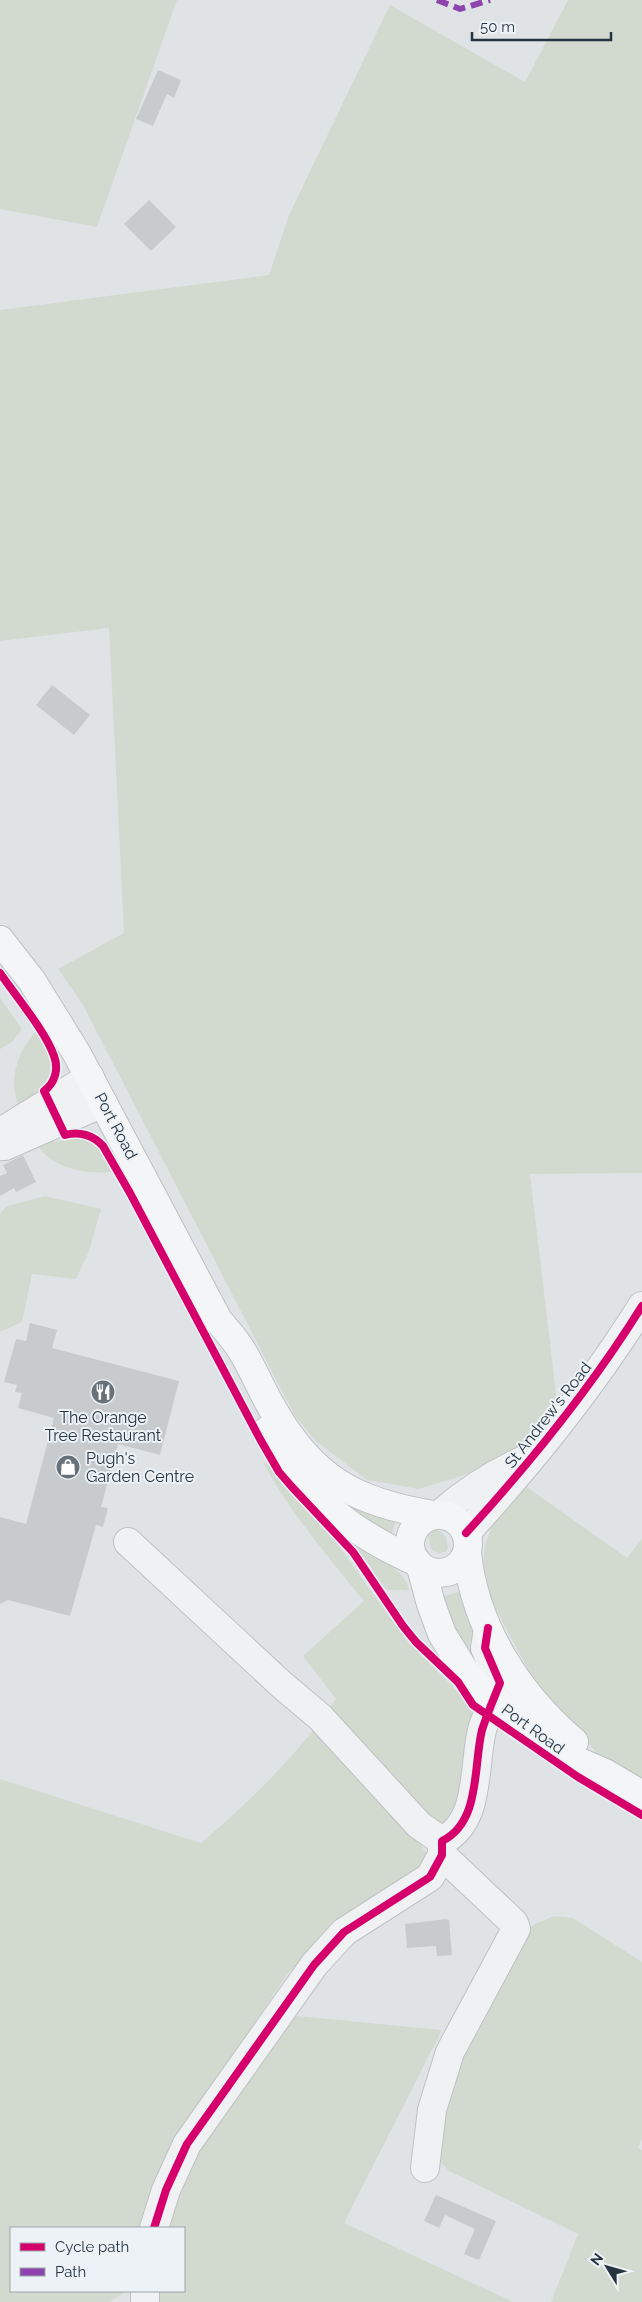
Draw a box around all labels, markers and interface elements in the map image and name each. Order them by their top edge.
scale bar [472,10,611,42]
text: 50 m [480,18,515,36]
street label: Port Road [91,1089,141,1163]
street label: St Andrew's Road [501,1358,595,1472]
restaurant icon: The Orange Tree Restaurant [90,1379,116,1405]
place label: The Orange Tree Restaurant [45,1408,162,1445]
place label: Pugh's Garden Centre [86,1449,194,1486]
shop icon: Pugh's Garden Centre [55,1454,81,1480]
street label: Port Road [498,1700,568,1758]
legend [10,2227,185,2292]
text: Cycle path [55,2238,129,2256]
north arrow [582,2242,632,2292]
text: N [587,2250,606,2268]
text: Path [55,2263,86,2281]

